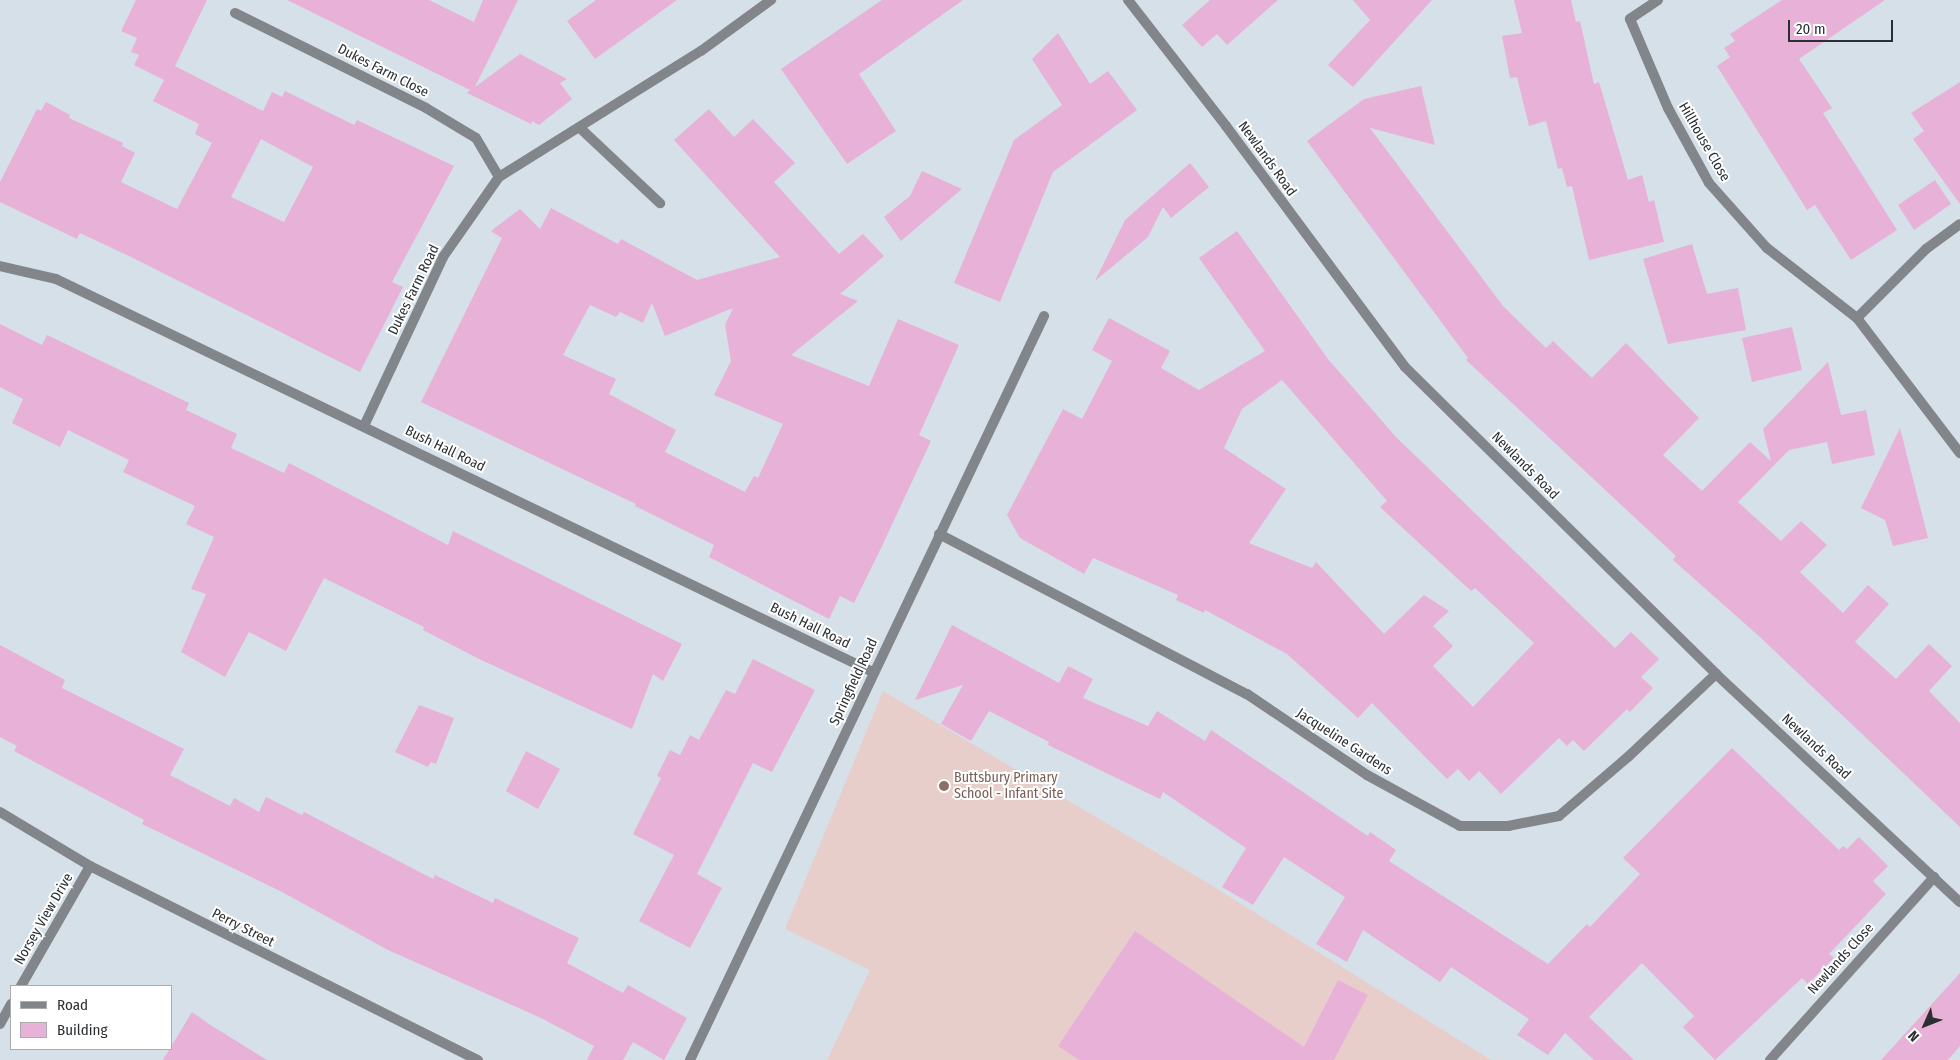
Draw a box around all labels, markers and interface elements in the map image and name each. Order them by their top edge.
scale bar [1790,10,1895,42]
text: 20 m [1796,20,1826,38]
street label: Dukes Farm Close [335,41,431,101]
street label: Hillhouse Close [1675,99,1733,185]
street label: Newlands Road [1234,118,1300,200]
street label: Dukes Farm Road [385,242,443,338]
street label: Bush Hall Road [402,422,488,476]
street label: Newlands Road [1488,429,1562,503]
street label: Bush Hall Road [767,599,853,653]
street label: Springfield Road [826,636,882,728]
street label: Jacqueline Gardens [1293,705,1395,779]
street label: Newlands Road [1778,711,1854,783]
place label: Buttsbury Primary School - Infant Site [954,770,1063,802]
marker: Buttsbury Primary School - Infant Site [938,780,950,792]
street label: Norsey View Drive [11,870,77,968]
street label: Perry Street [209,905,277,951]
street label: Newlands Close [1805,920,1877,998]
legend [10,985,172,1050]
text: Road [57,996,88,1014]
north arrow [1900,1000,1950,1050]
text: Building [57,1021,108,1039]
text: N [1905,1027,1923,1045]

